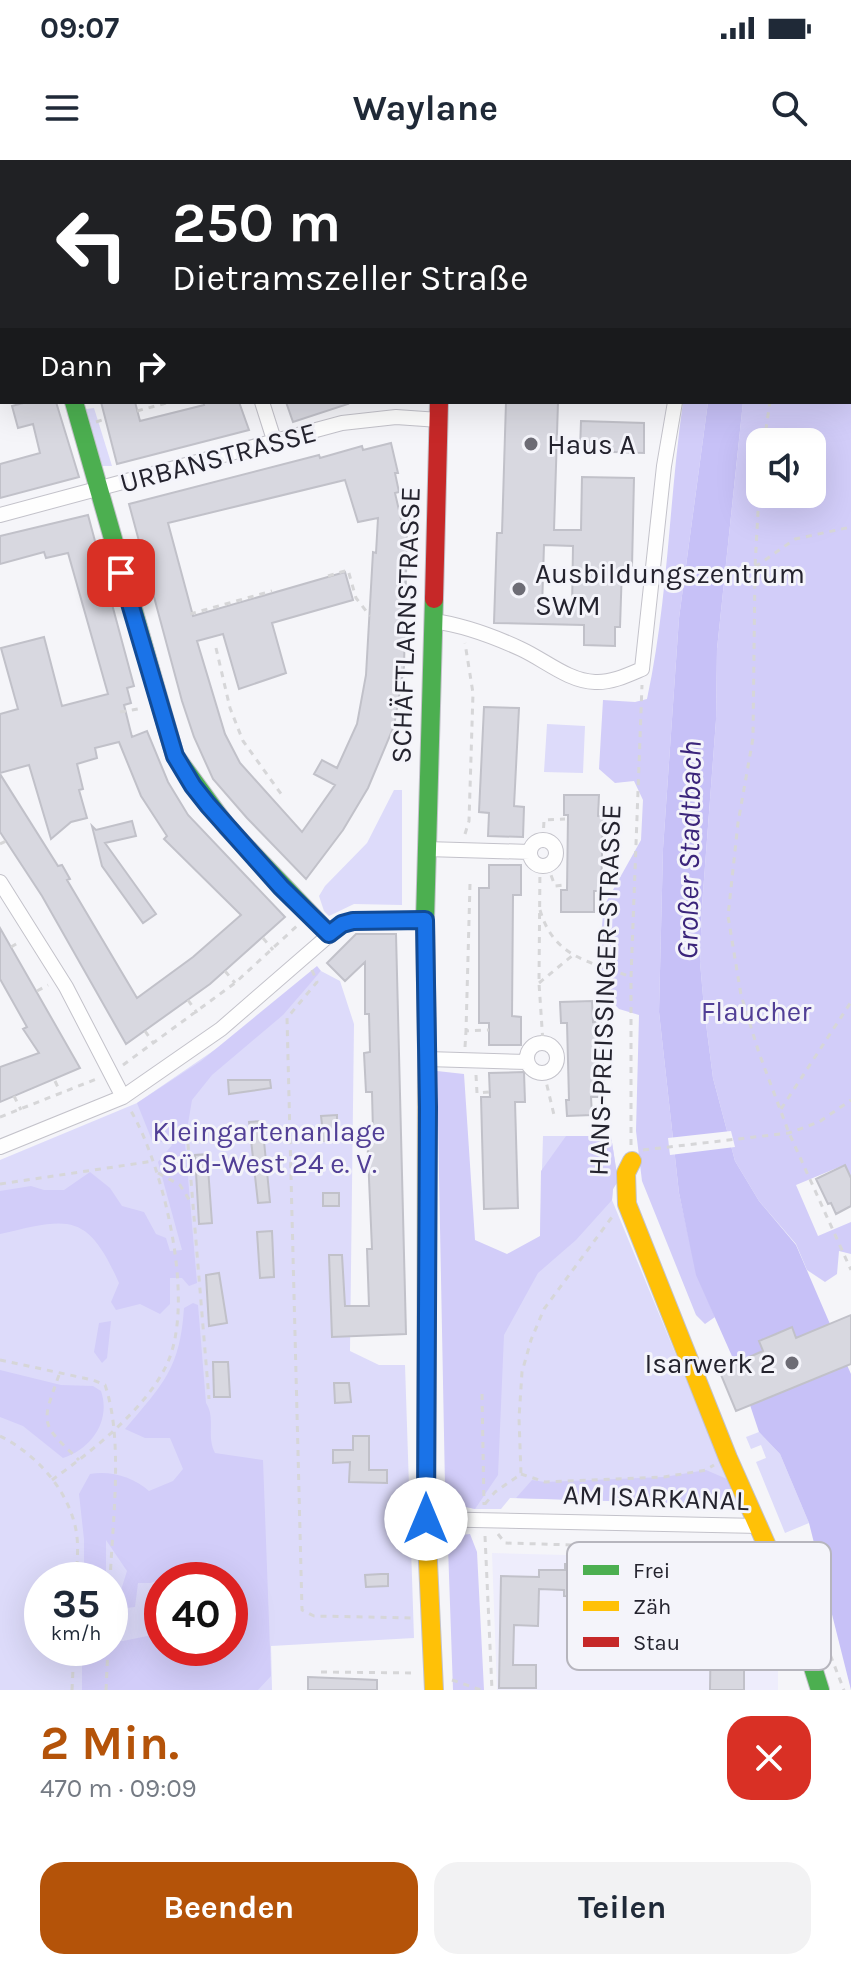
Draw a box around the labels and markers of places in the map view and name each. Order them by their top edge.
place label: Haus A [547,428,636,461]
marker: Haus A [522,435,540,453]
pin [87,539,155,607]
place label: Ausbildungszentrum SWM [535,557,805,622]
marker: Ausbildungszentrum SWM [510,580,528,598]
place label: Isarwerk 2 [644,1347,776,1380]
marker: Isarwerk 2 [783,1354,801,1372]

